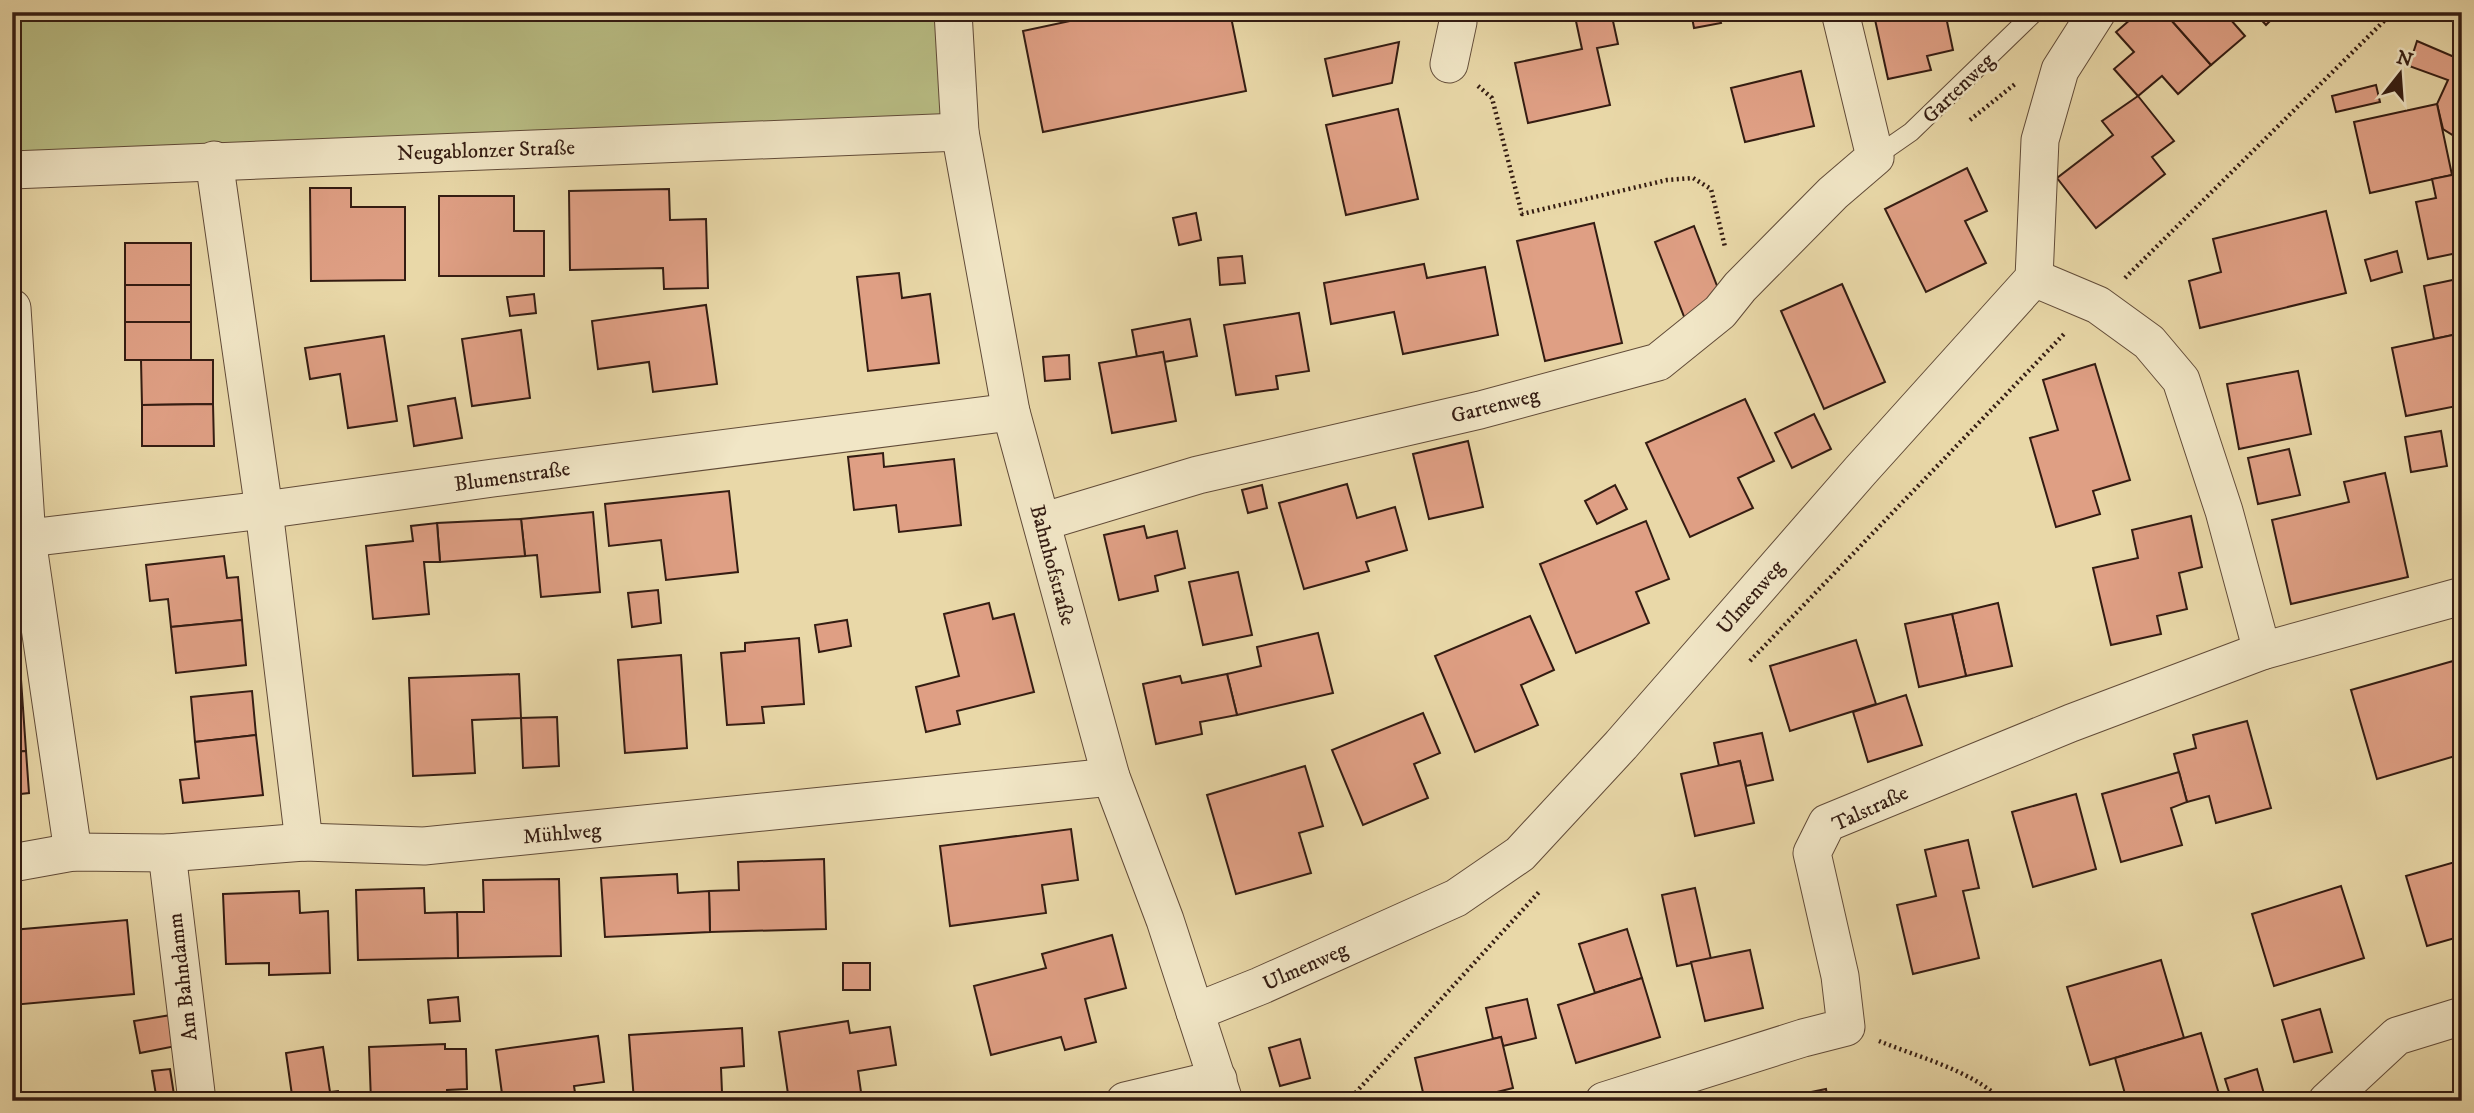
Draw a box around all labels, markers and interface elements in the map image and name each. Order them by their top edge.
north arrow [2366,38,2436,108]
text: N [2394,46,2416,73]
street label: Gartenweg [1917,48,2001,129]
street label: Neugablonzer Straße [397,135,576,167]
street label: Gartenweg [1448,382,1543,429]
street label: Blumenstraße [452,456,572,498]
street label: Bahnhofstraße [1023,502,1081,629]
street label: Ulmenweg [1711,555,1791,640]
street label: Talstraße [1828,780,1913,838]
street label: Mühlweg [522,818,603,850]
street label: Am Bahndamm [162,911,204,1042]
street label: Ulmenweg [1259,936,1353,997]

